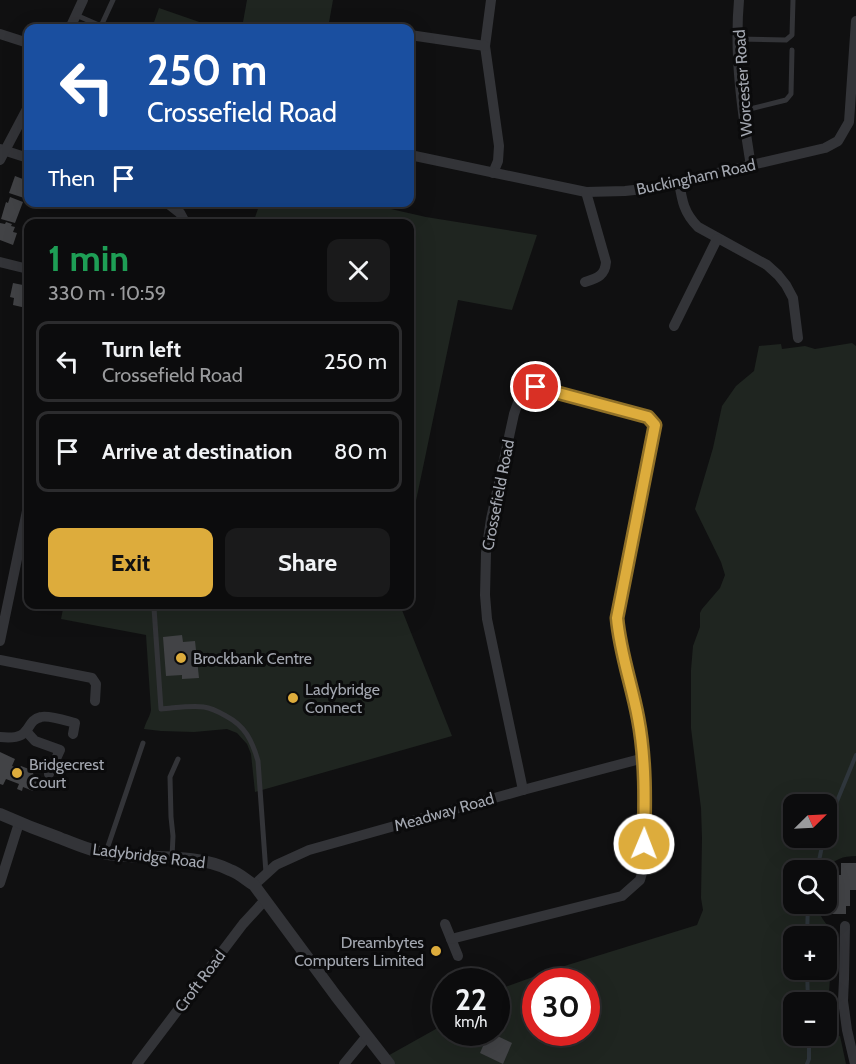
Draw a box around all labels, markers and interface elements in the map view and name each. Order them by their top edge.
street label: Worcester Road [730,29,756,137]
text: 250 m [147,44,267,96]
icon: left [48,48,126,126]
text: Crossefield Road [147,96,337,129]
street label: Buckingham Road [635,155,757,199]
icon: arrive [107,162,140,195]
text: Then [48,165,95,192]
text: 1 min [48,236,129,280]
button: close [327,239,390,302]
text: 330 m · 10:59 [48,281,166,305]
text: Turn left [102,336,181,363]
icon: left [51,345,84,378]
text: 250 m [324,348,387,375]
pin [510,361,561,412]
text: Crossefield Road [102,363,243,387]
icon: arrive [519,370,552,403]
icon: arrive [51,435,84,468]
text: Arrive at destination [102,438,292,465]
text: 80 m [334,438,387,465]
street label: Crossefield Road [478,438,518,552]
button: Exit [48,528,213,597]
button: Share [225,528,390,597]
place label: Brockbank Centre [193,649,312,668]
marker: Brockbank Centre [174,651,188,665]
place label: Ladybridge Connect [305,680,380,717]
marker: Ladybridge Connect [286,691,300,705]
place label: Bridgecrest Court [29,755,105,792]
marker: Bridgecrest Court [10,766,24,780]
street label: Meadway Road [392,789,496,835]
north arrow [783,794,837,848]
map controls [783,794,837,1046]
position arrow [612,812,676,876]
street label: Ladybridge Road [92,840,206,872]
button: search [783,860,837,914]
button: + [783,926,837,980]
place label: Dreambytes Computers Limited [294,933,424,970]
marker: Dreambytes Computers Limited [429,944,443,958]
street label: Croft Road [171,946,229,1016]
speed limit sign: 30 [522,968,600,1046]
text: 22 [455,981,487,1018]
button: − [783,992,837,1046]
text: km/h [455,1013,487,1031]

